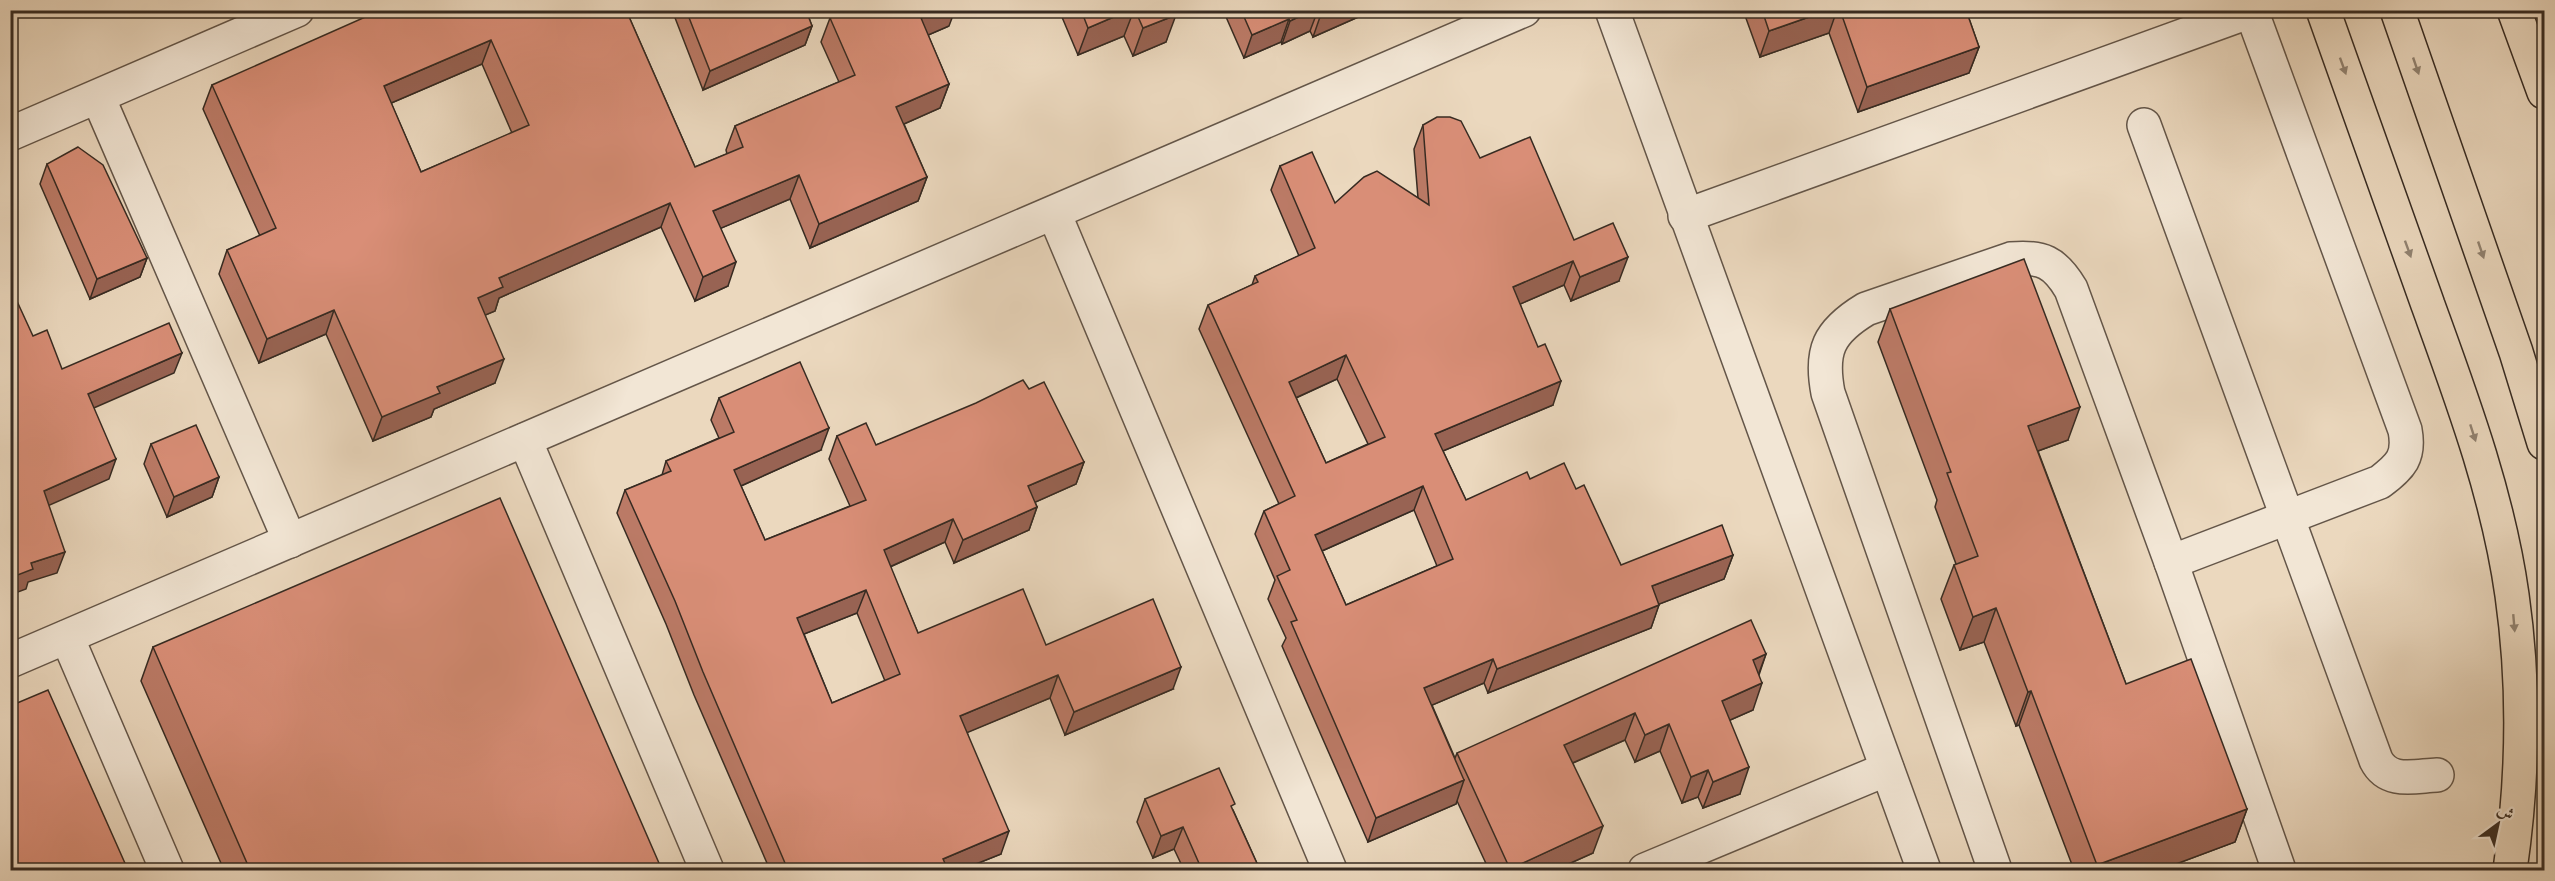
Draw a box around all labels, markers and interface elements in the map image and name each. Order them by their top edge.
one-way arrow [2338,57,2348,75]
one-way arrow [2412,57,2422,75]
one-way arrow [2404,240,2414,258]
one-way arrow [2476,241,2486,259]
one-way arrow [2468,424,2478,442]
one-way arrow [2510,614,2519,633]
north arrow [2468,794,2528,854]
text: ش [2493,799,2518,826]

